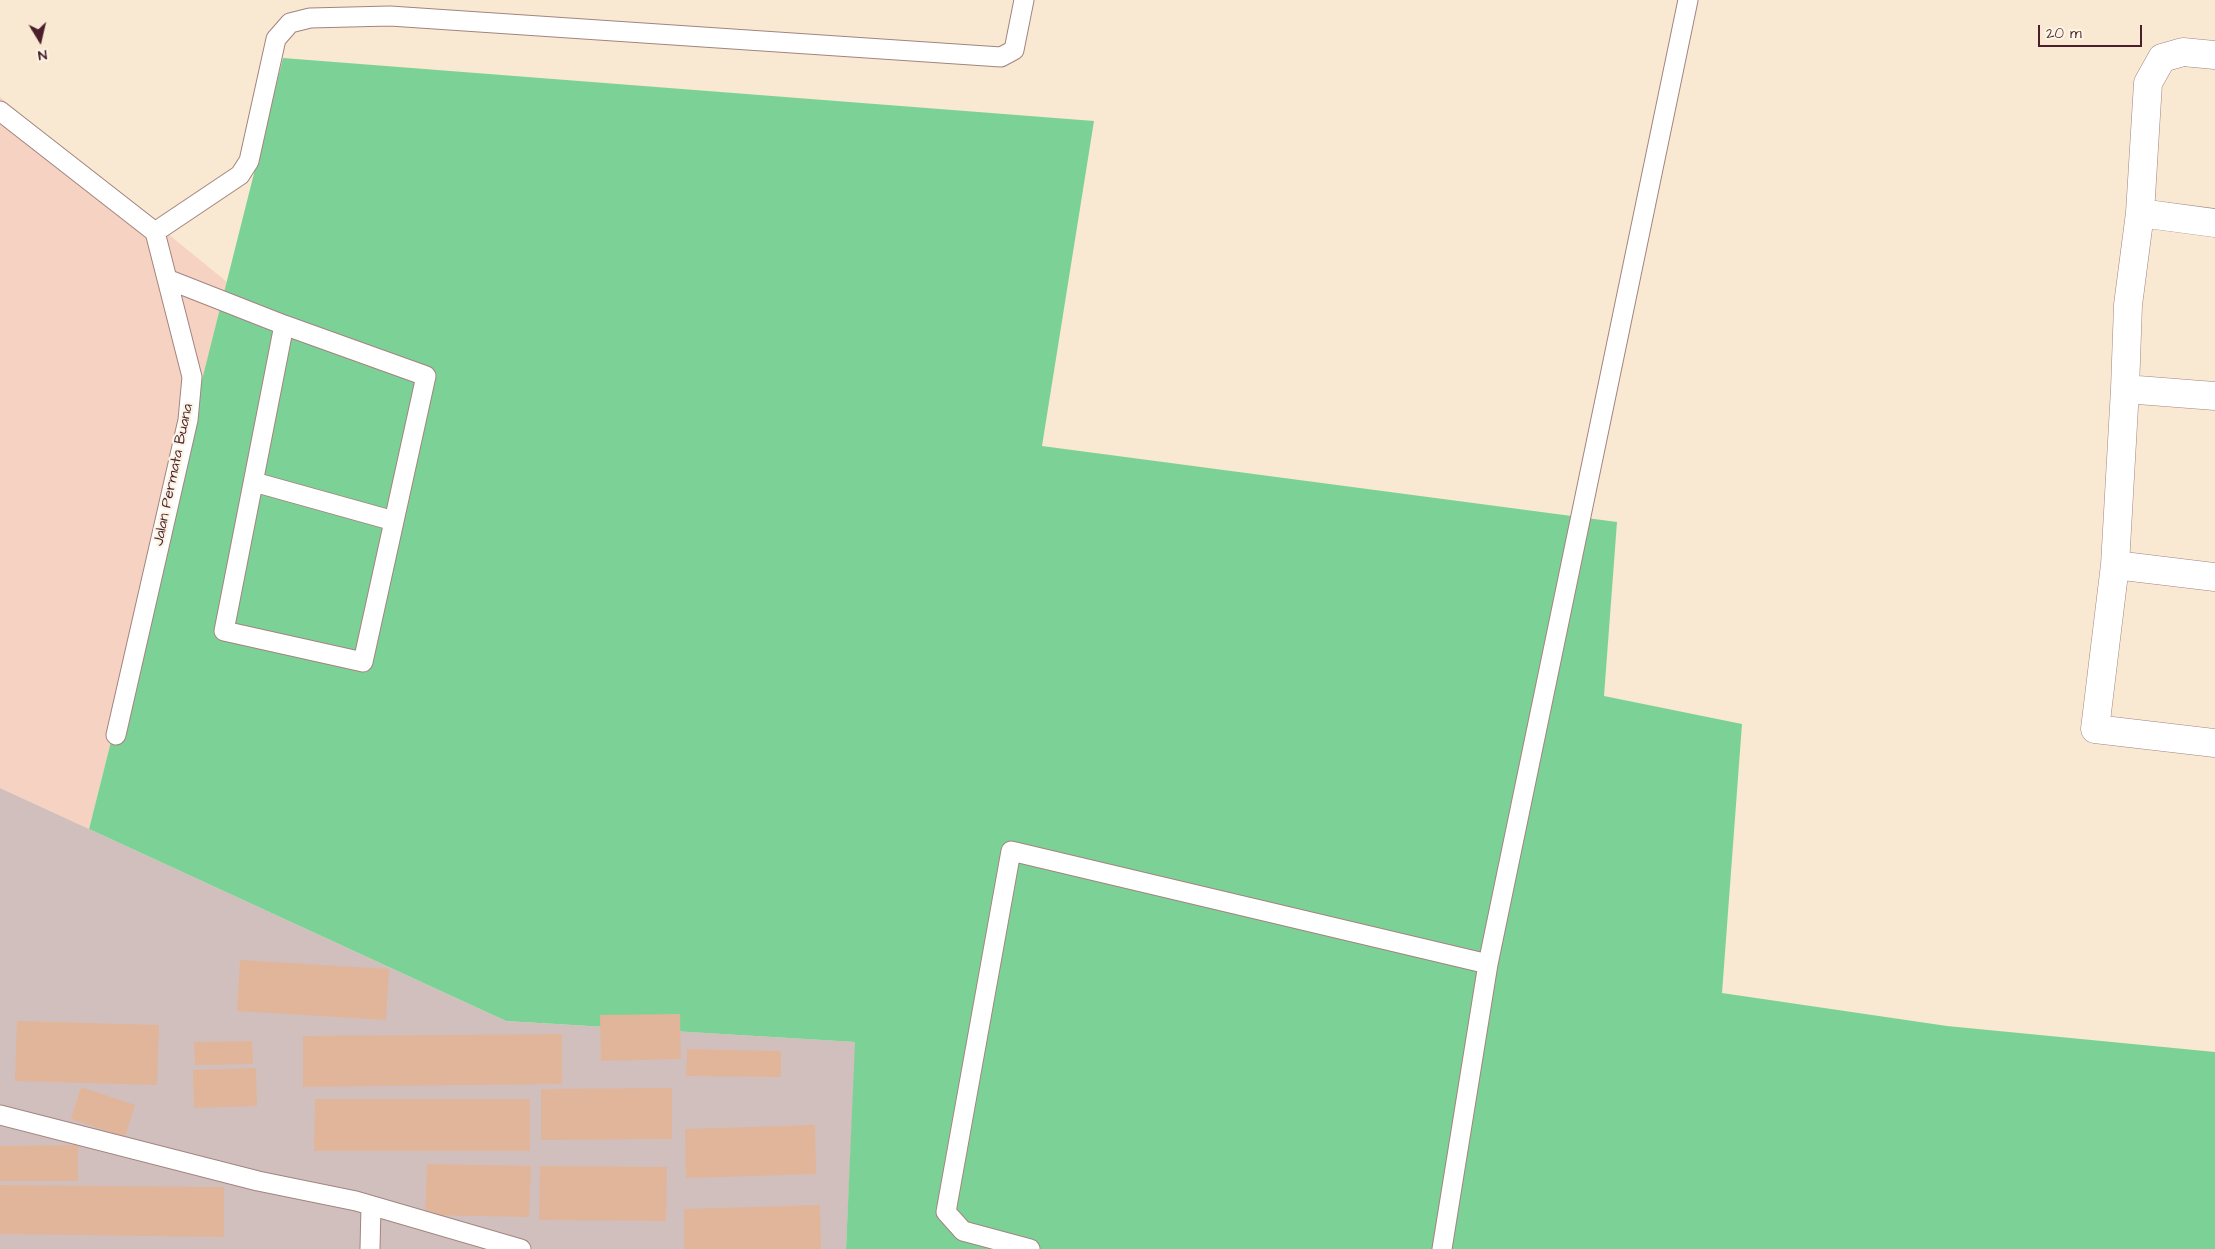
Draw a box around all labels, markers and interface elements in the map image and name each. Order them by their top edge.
north arrow [15,15,65,65]
scale bar [2040,15,2144,47]
text: 20 m [2046,23,2082,44]
text: N [36,44,48,65]
street label: Jalan Permata Buana [150,402,198,548]

